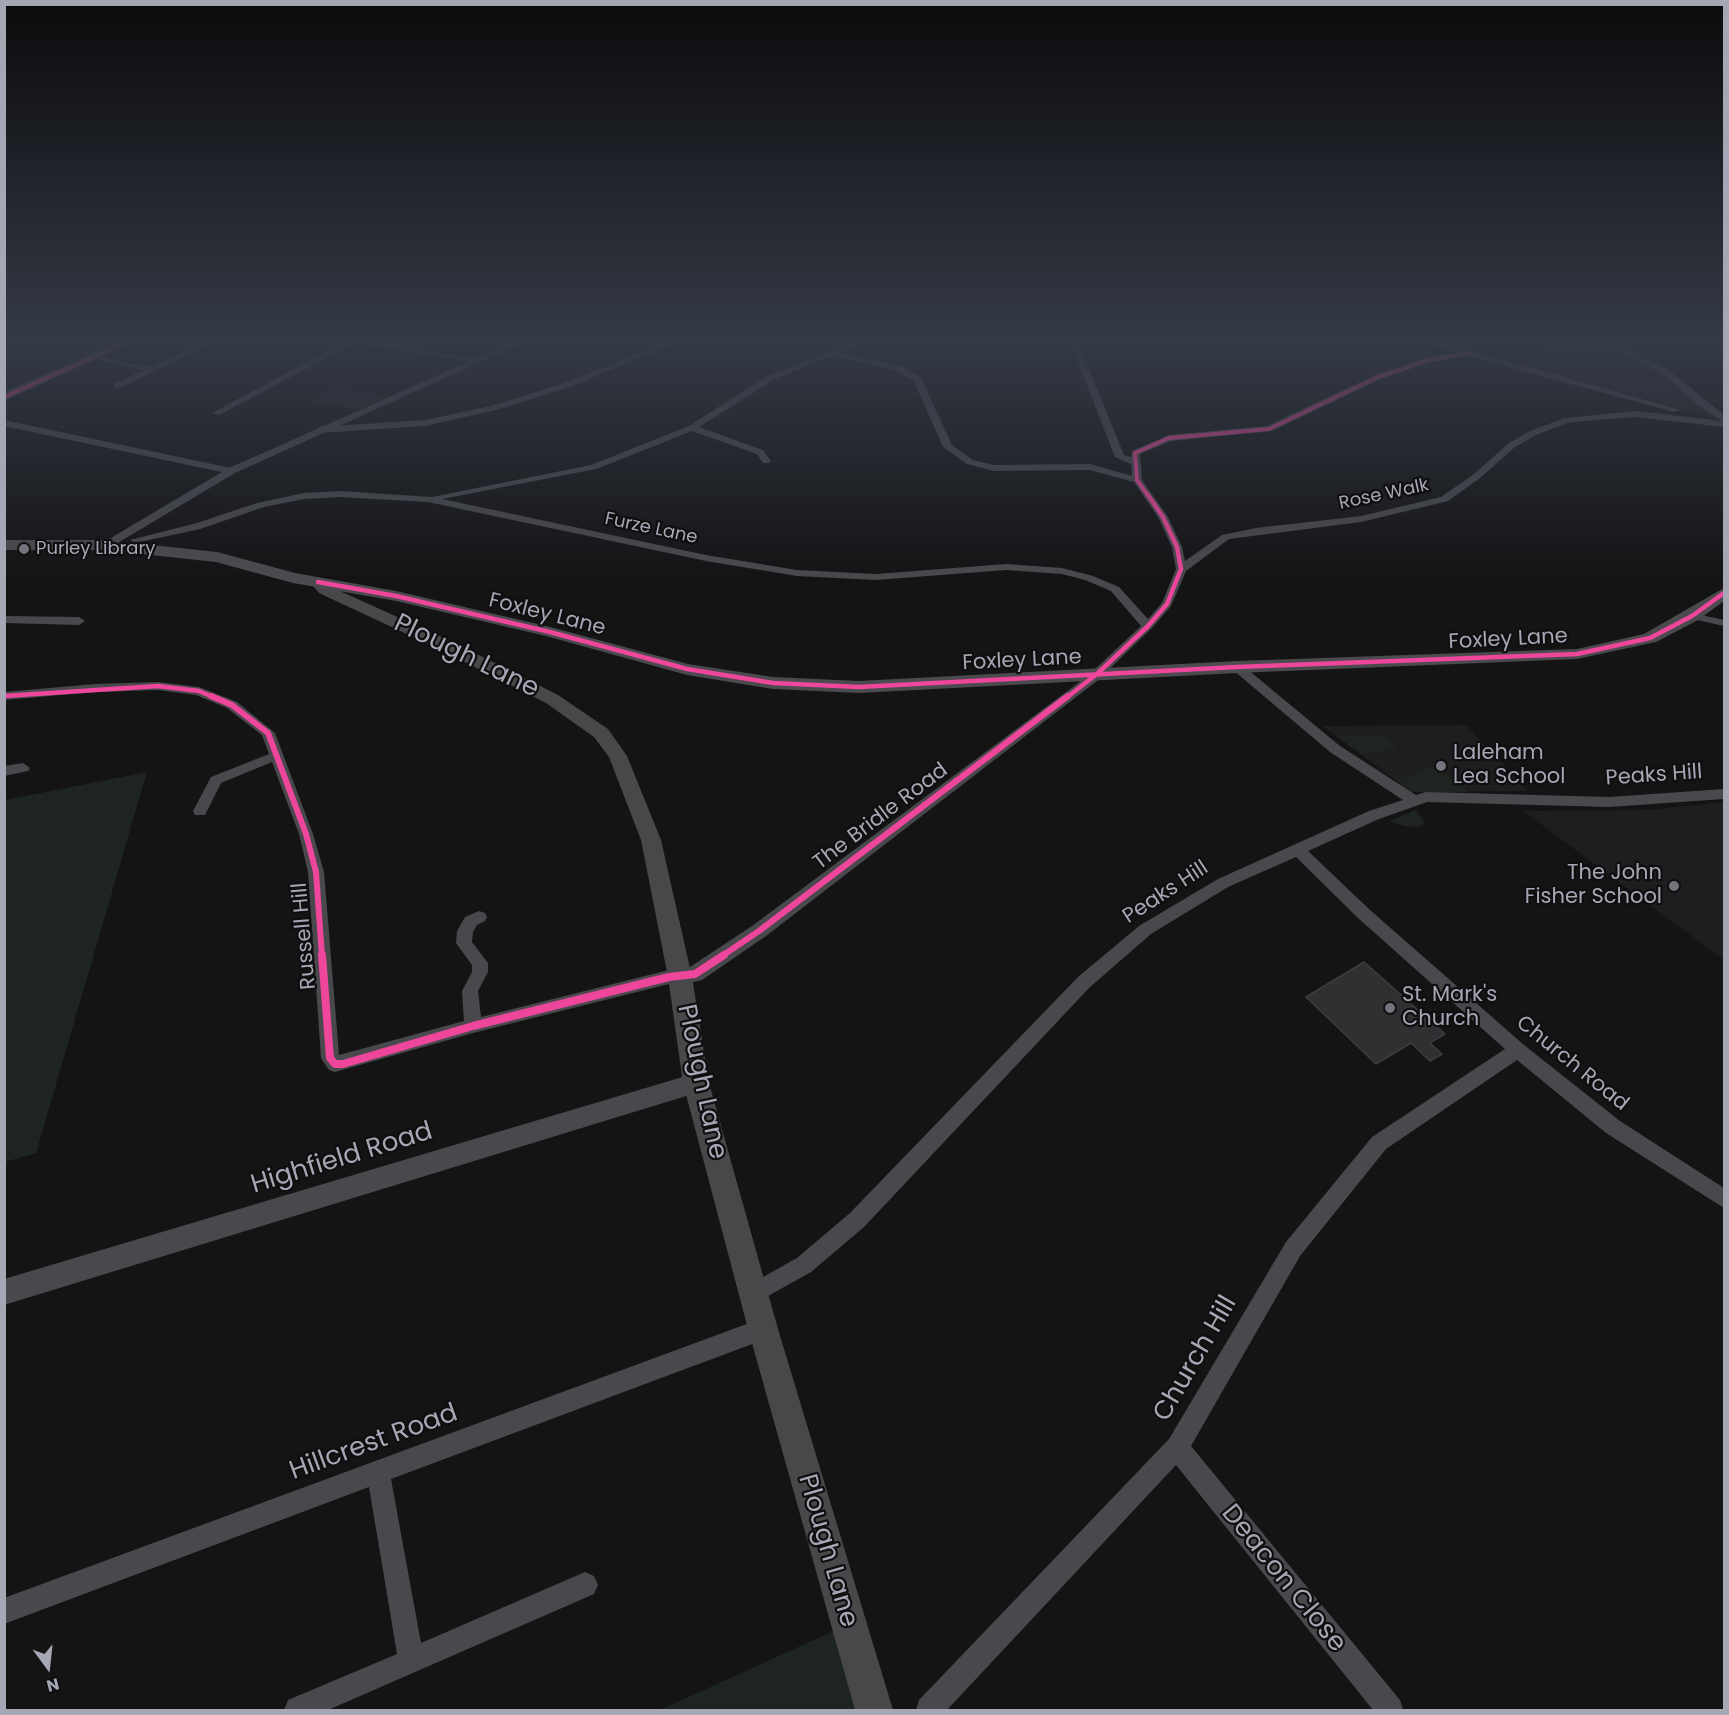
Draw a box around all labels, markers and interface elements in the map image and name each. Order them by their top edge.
street label: Rose Walk [1337,475,1431,515]
street label: Furze Lane [603,509,699,549]
place label: Purley Library [36,538,155,560]
marker: Purley Library [17,542,31,556]
street label: Foxley Lane [486,588,608,642]
street label: Plough Lane [388,608,544,706]
street label: Foxley Lane [1448,624,1568,656]
street label: Foxley Lane [962,645,1082,677]
place label: Laleham Lea School [1453,741,1565,791]
street label: The Bridle Road [809,758,953,876]
marker: Laleham Lea School [1434,759,1448,773]
street label: Peaks Hill [1605,760,1703,792]
street label: Peaks Hill [1119,856,1213,930]
place label: The John Fisher School [1525,861,1662,911]
marker: The John Fisher School [1667,879,1681,893]
street label: Russell Hill [288,882,322,990]
place label: St. Mark's Church [1402,983,1497,1033]
marker: St. Mark's Church [1383,1001,1397,1015]
street label: Plough Lane [669,1002,733,1162]
street label: Church Road [1511,1011,1633,1117]
street label: Highfield Road [247,1117,437,1201]
street label: Church Hill [1148,1291,1244,1427]
street label: Hillcrest Road [286,1398,462,1488]
street label: Plough Lane [790,1471,864,1631]
street label: Deacon Close [1214,1499,1352,1659]
north arrow [18,1637,78,1697]
text: N [44,1672,62,1698]

